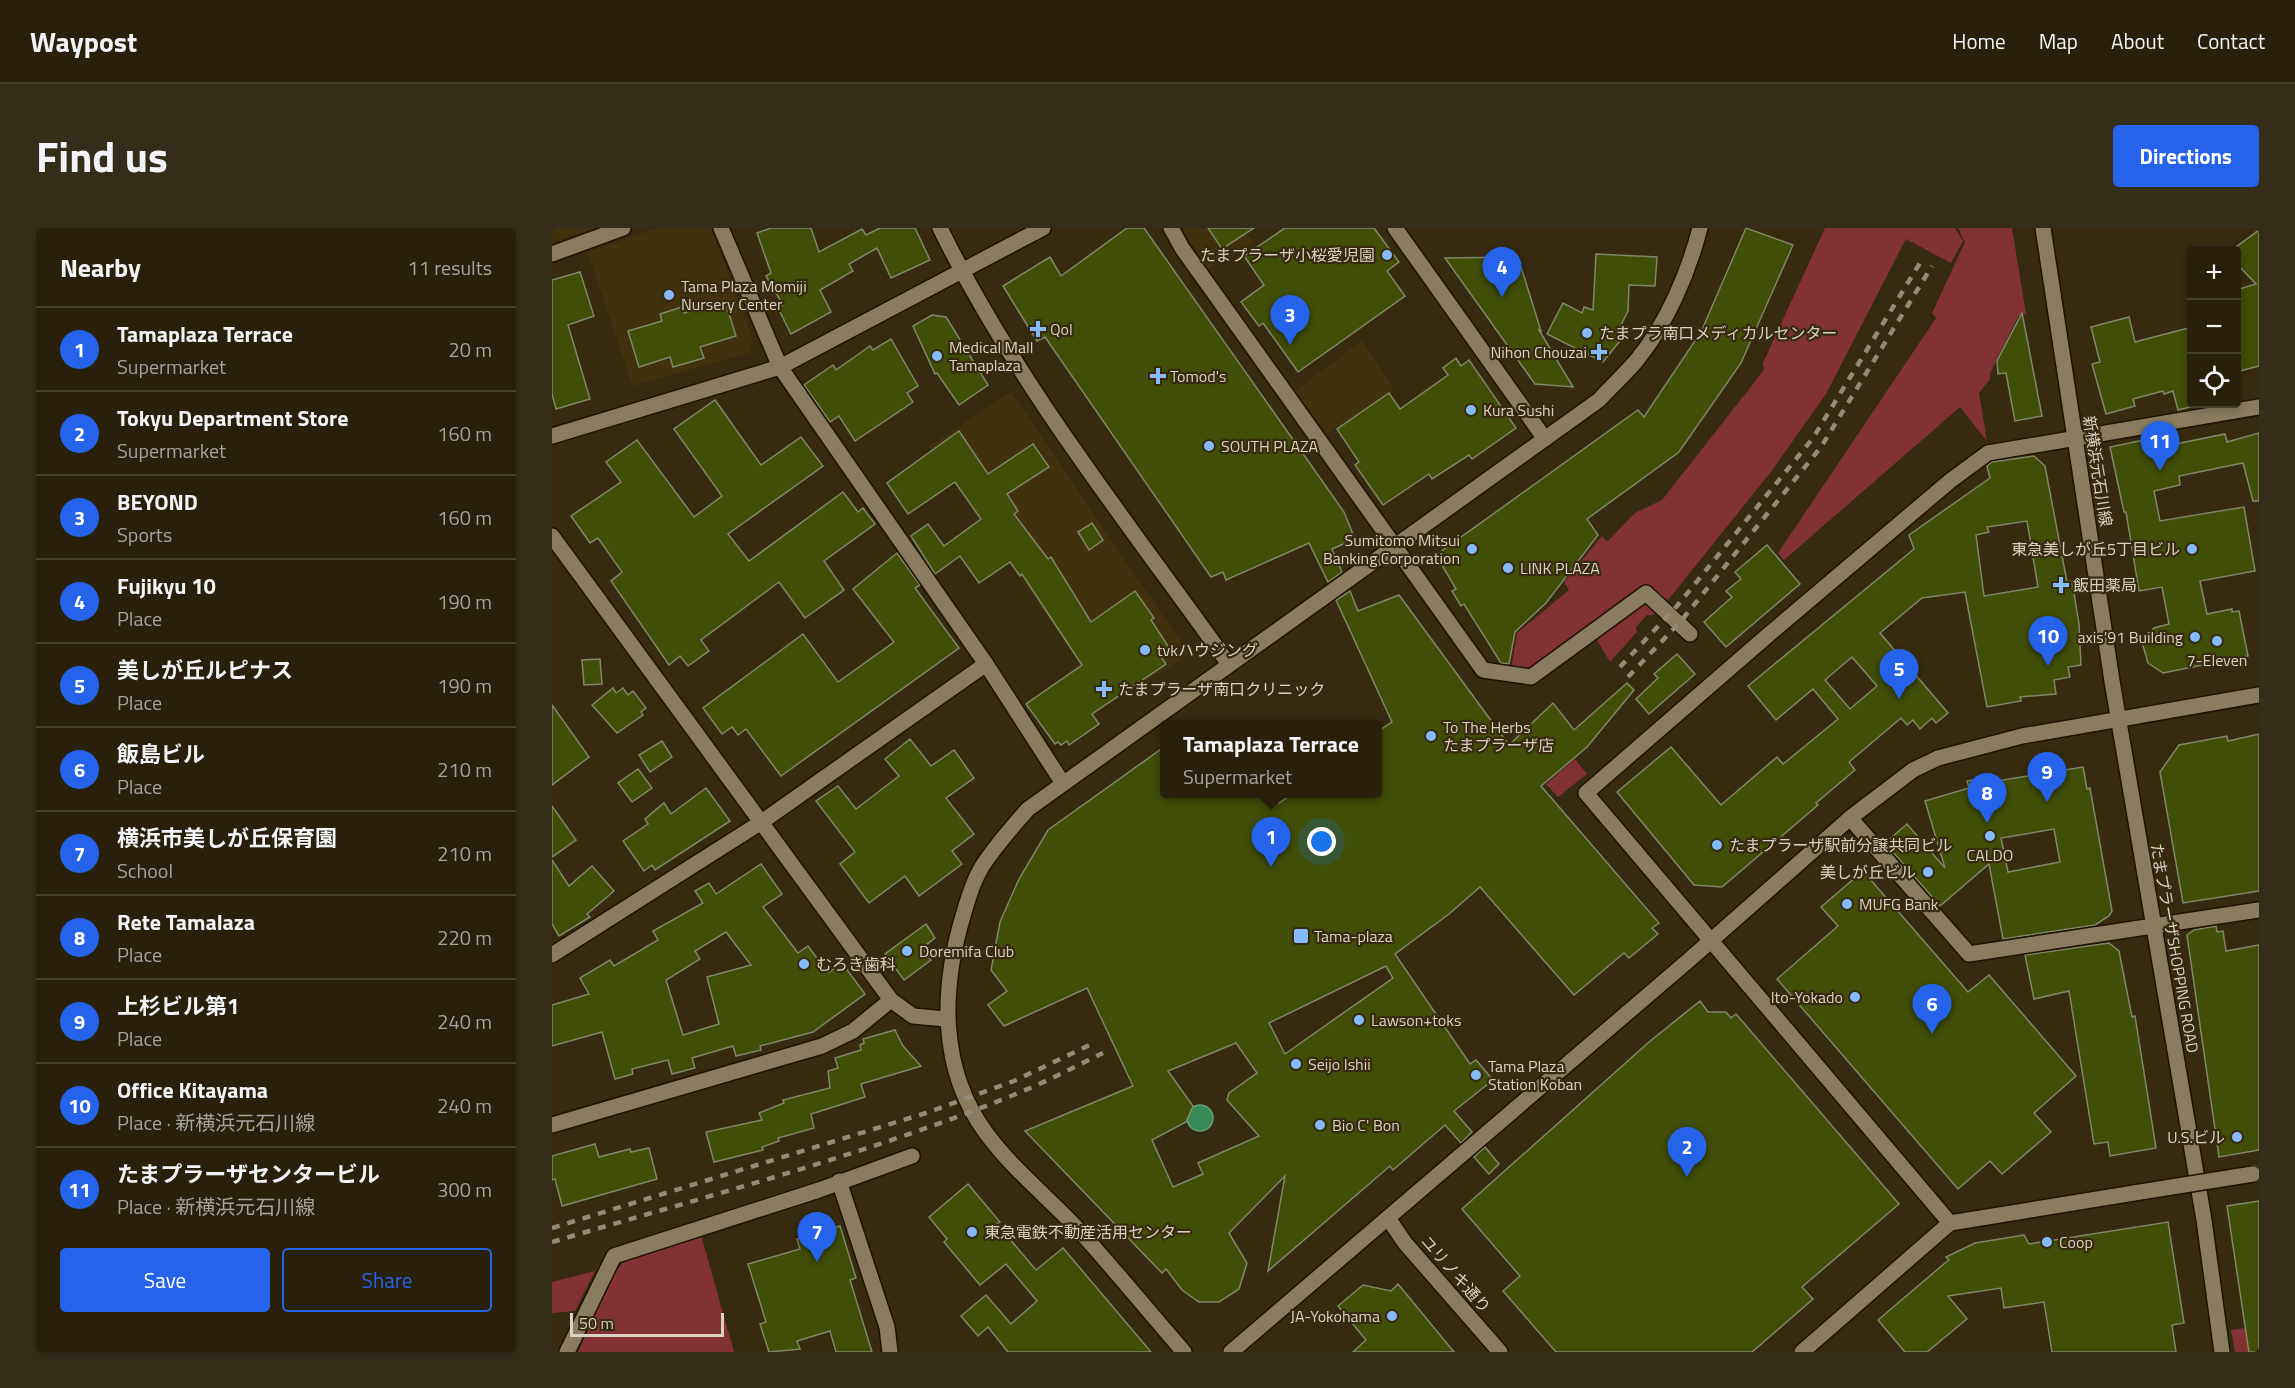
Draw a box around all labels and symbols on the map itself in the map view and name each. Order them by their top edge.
place label: たまプラーザ小桜愛児園 [1200,243,1375,267]
marker: たまプラーザ小桜愛児園 [1380,248,1394,262]
pin: 4 [1482,248,1522,297]
place label: Tama Plaza Momiji Nursery Center [681,274,807,316]
marker: Tama Plaza Momiji Nursery Center [662,288,676,302]
pin: 3 [1270,296,1310,345]
place label: Qol [1050,317,1073,341]
place label: たまプラ南口メディカルセンター [1599,321,1837,345]
marker: Qol [1031,322,1045,336]
marker: たまプラ南口メディカルセンター [1580,326,1594,340]
place label: Medical Mall Tamaplaza [949,335,1033,377]
place label: Nihon Chouzai [1490,340,1587,364]
marker: Nihon Chouzai [1592,345,1606,359]
marker: Medical Mall Tamaplaza [930,349,944,363]
place label: Tomod's [1170,364,1226,388]
marker: Tomod's [1151,369,1165,383]
place label: Kura Sushi [1483,398,1554,422]
marker: Kura Sushi [1464,403,1478,417]
street label: 新横浜元石川線 [2077,414,2119,528]
pin: 11 [2140,422,2180,471]
place label: SOUTH PLAZA [1221,434,1319,458]
marker: SOUTH PLAZA [1202,439,1216,453]
place label: Sumitomo Mitsui Banking Corporation [1323,528,1460,570]
place label: 東急美しが丘5丁目ビル [2011,537,2180,561]
marker: Sumitomo Mitsui Banking Corporation [1465,542,1479,556]
marker: 東急美しが丘5丁目ビル [2185,542,2199,556]
place label: LINK PLAZA [1520,556,1600,580]
marker: LINK PLAZA [1501,561,1515,575]
place label: 飯田薬局 [2073,573,2137,597]
marker: 飯田薬局 [2054,578,2068,592]
pin: 10 [2028,616,2068,666]
place label: axis’91 Building [2078,625,2183,649]
marker: axis’91 Building [2188,630,2202,644]
marker: 7-Eleven [2210,634,2224,648]
place label: tvkハウジング [1157,638,1258,662]
marker: tvkハウジング [1138,643,1152,657]
place label: 7-Eleven [2187,648,2247,672]
pin: 5 [1880,650,1918,699]
place label: たまプラーザ南口クリニック [1118,677,1325,701]
marker: たまプラーザ南口クリニック [1095,680,1113,698]
place label: To The Herbs たまプラーザ店 [1443,715,1554,757]
marker: To The Herbs たまプラーザ店 [1424,729,1438,743]
pin: 9 [2028,752,2066,802]
pin: 8 [1968,774,2006,823]
pin: 1 [1252,818,1290,867]
your location [1307,827,1336,856]
marker: CALDO [1983,829,1997,843]
place label: たまプラーザ駅前分譲共同ビル [1729,833,1952,857]
marker: たまプラーザ駅前分譲共同ビル [1710,838,1724,852]
street label: たまプラーザSHOPPING ROAD [2145,841,2205,1055]
place label: CALDO [1967,843,2013,867]
place label: 美しが丘ビル [1820,860,1916,884]
marker: 美しが丘ビル [1921,865,1935,879]
place label: MUFG Bank [1859,892,1939,916]
marker: MUFG Bank [1840,897,1854,911]
place label: Tama-plaza [1314,924,1393,948]
marker: Tama-plaza [1292,927,1310,945]
place label: Doremifa Club [919,939,1014,963]
marker: Doremifa Club [900,944,914,958]
place label: むろき歯科 [816,952,896,976]
marker: むろき歯科 [797,957,811,971]
pin: 6 [1912,984,1952,1034]
place label: Ito-Yokado [1771,985,1843,1009]
marker: Ito-Yokado [1848,990,1862,1004]
place label: Lawson+toks [1371,1008,1461,1032]
marker: Lawson+toks [1352,1013,1366,1027]
place label: Seijo Ishii [1308,1052,1371,1076]
place label: Tama Plaza Station Koban [1488,1054,1582,1096]
marker: Seijo Ishii [1289,1057,1303,1071]
marker: Tama Plaza Station Koban [1469,1068,1483,1082]
place label: Bio C' Bon [1332,1113,1400,1137]
marker: Bio C' Bon [1313,1118,1327,1132]
place label: U.S.ビル [2167,1125,2225,1149]
pin: 2 [1668,1128,1706,1177]
marker: U.S.ビル [2230,1130,2244,1144]
pin: 7 [798,1212,836,1262]
place label: 東急電鉄不動産活用センター [984,1220,1192,1244]
marker: 東急電鉄不動産活用センター [965,1225,979,1239]
street label: ユリノキ通り [1415,1230,1497,1318]
place label: Coop [2059,1230,2093,1254]
marker: Coop [2040,1235,2054,1249]
place label: JA-Yokohama [1290,1304,1380,1328]
marker: JA-Yokohama [1385,1309,1399,1323]
scale bar [570,1310,724,1338]

